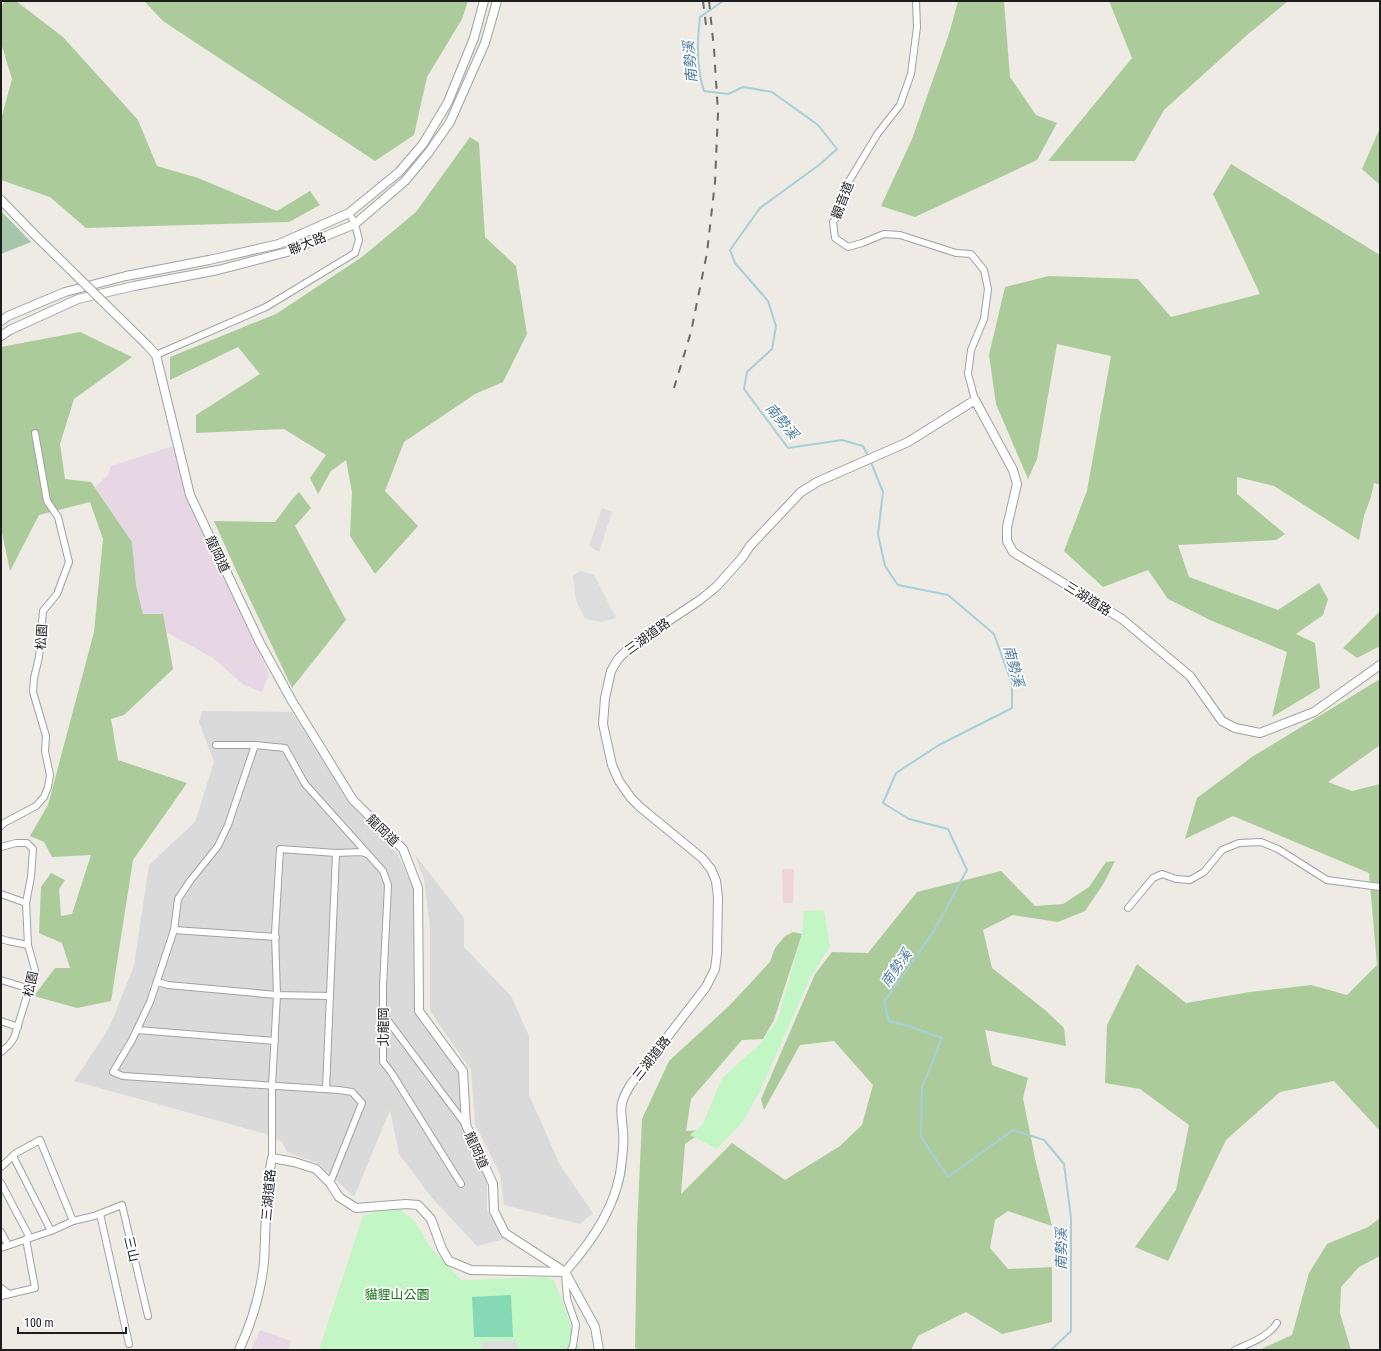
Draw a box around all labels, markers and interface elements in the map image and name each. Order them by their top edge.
water label: 南勢溪 [680,38,700,84]
street label: 觀音道 [828,179,856,221]
street label: 聯大路 [286,229,328,258]
water label: 南勢溪 [762,400,803,444]
street label: 龍岡道 [203,533,233,575]
street label: 三湖道路 [1062,578,1114,619]
street label: 三湖道路 [622,615,673,658]
street label: 松園 [33,624,50,651]
water label: 南勢溪 [1001,644,1028,690]
street label: 龍岡道 [363,811,402,849]
water label: 南勢溪 [877,945,916,990]
street label: 松園 [20,970,41,998]
street label: 北龍岡 [376,1007,391,1047]
street label: 三湖道路 [629,1033,673,1083]
street label: 龍岡道 [462,1129,491,1171]
street label: 三湖道路 [259,1168,278,1222]
water label: 南勢溪 [1053,1226,1069,1270]
street label: 三山 [121,1235,142,1263]
park label: 貓貍山公園 [364,1287,430,1302]
scale bar [18,1309,126,1335]
text: 100 m [24,1316,54,1330]

